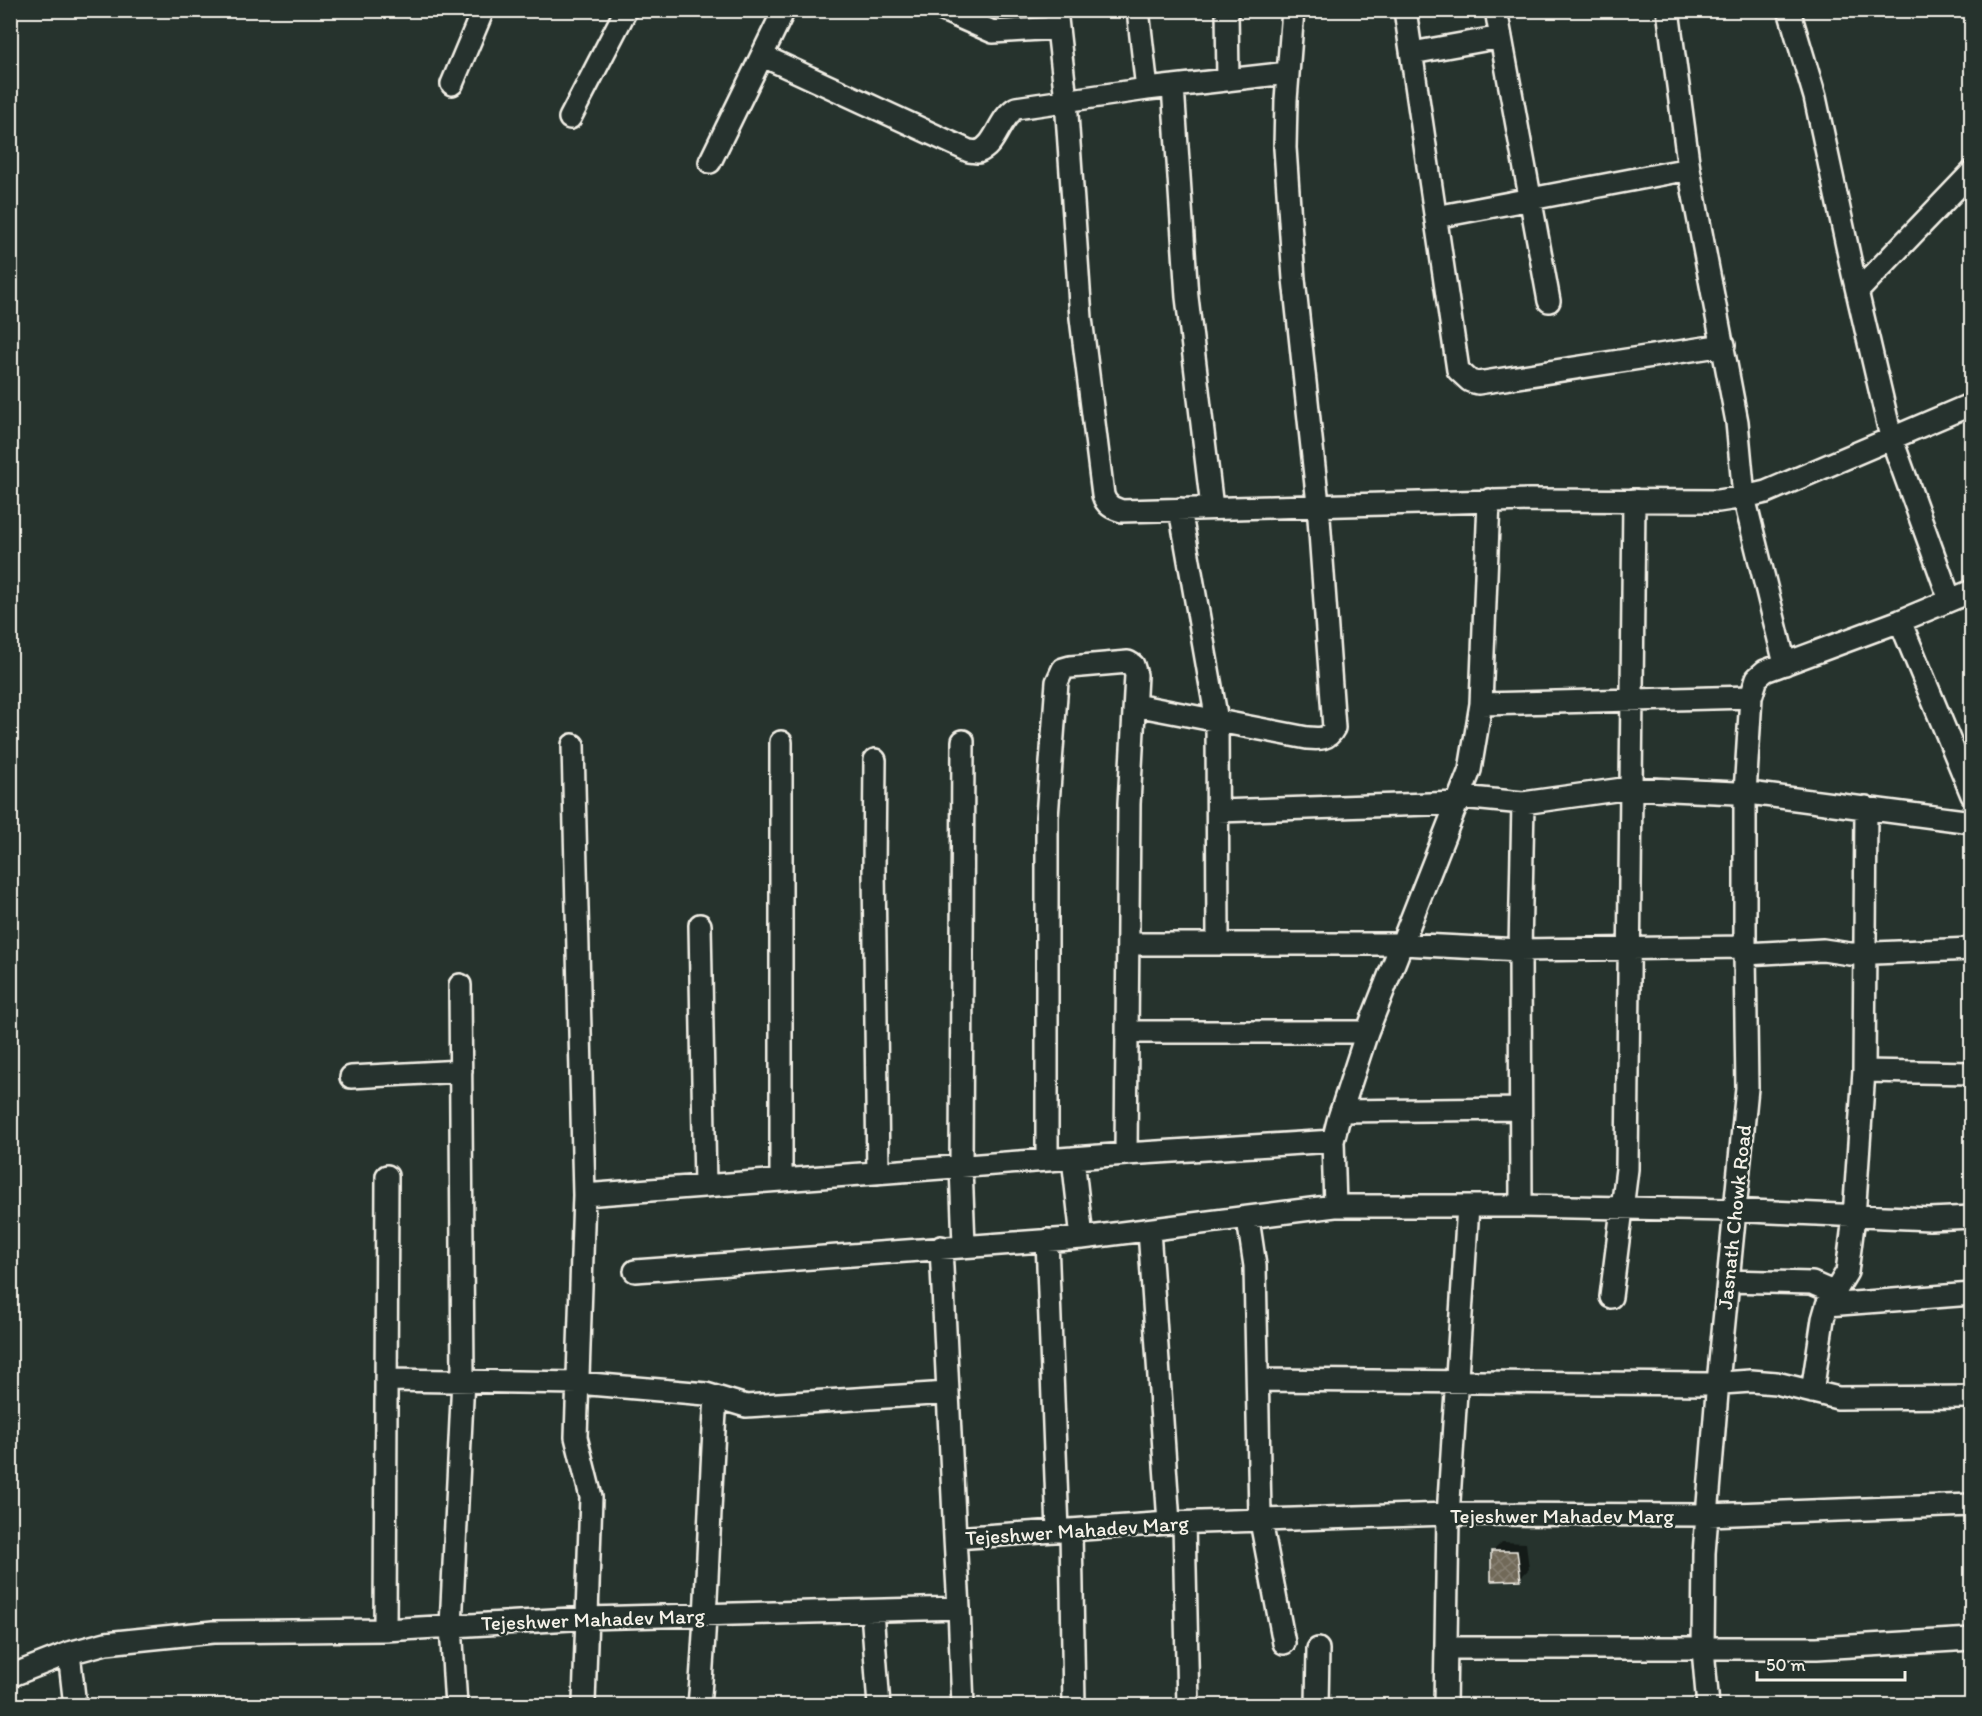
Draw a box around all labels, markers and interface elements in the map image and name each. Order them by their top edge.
street label: Jasnath Chowk Road [1712,1123,1756,1311]
street label: Tejeshwer Mahadev Marg [1450,1503,1674,1528]
street label: Tejeshwer Mahadev Marg [964,1510,1190,1550]
street label: Tejeshwer Mahadev Marg [481,1603,706,1635]
scale bar [1757,1644,1906,1682]
text: 50 m [1766,1654,1806,1676]

